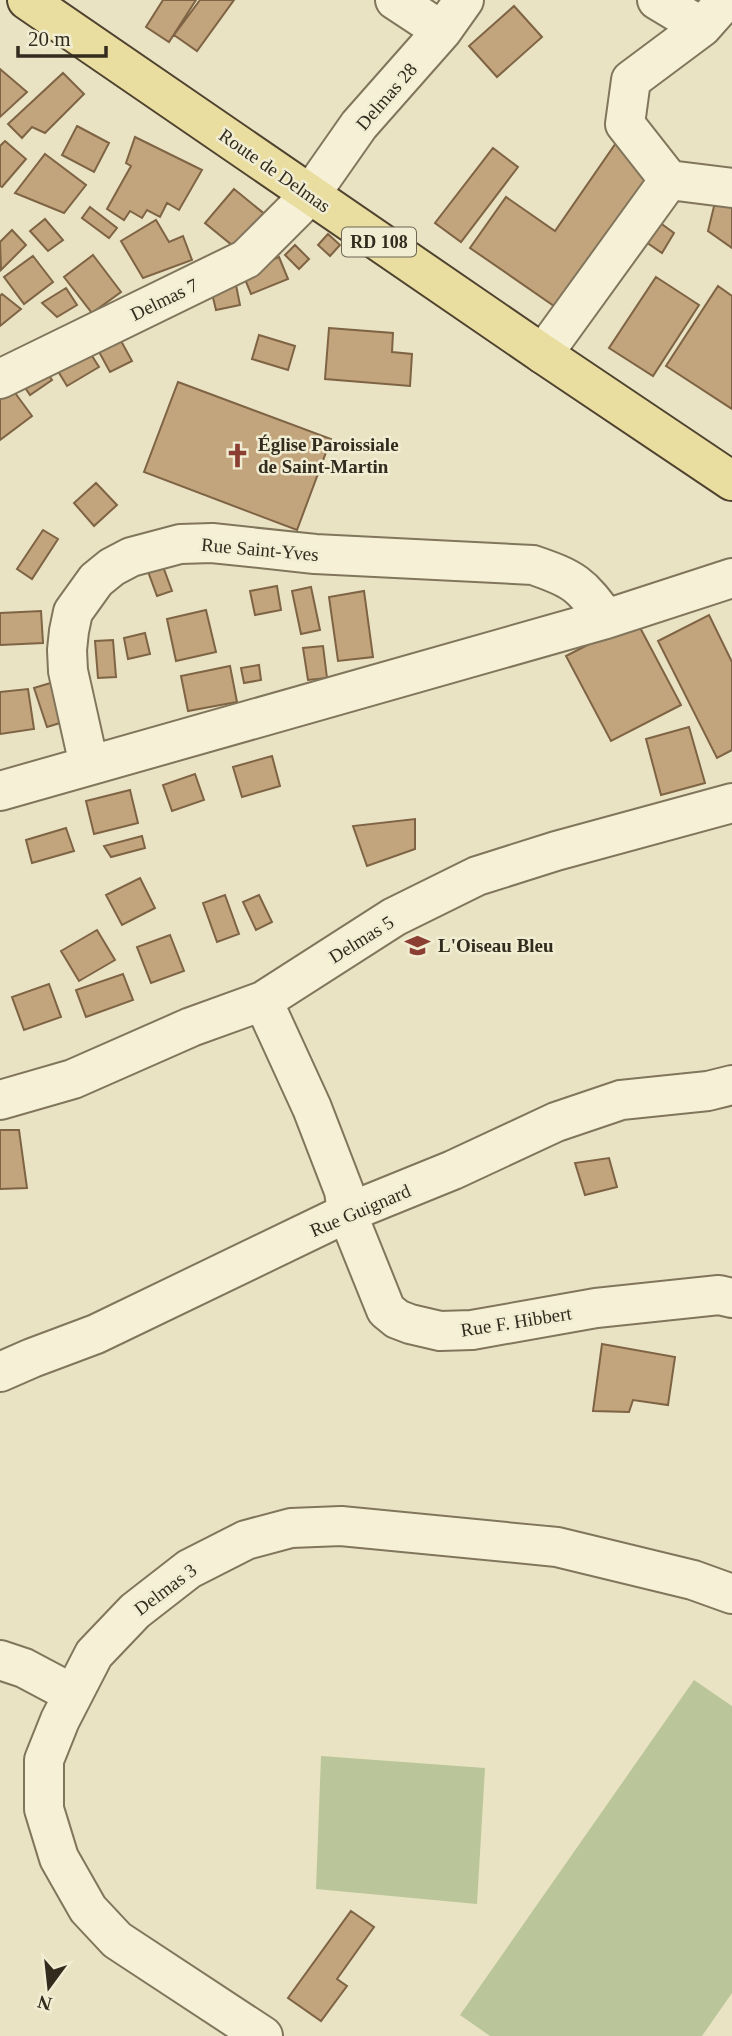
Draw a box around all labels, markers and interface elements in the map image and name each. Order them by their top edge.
scale bar [18,14,105,58]
text: 20 m [28,27,71,51]
street label: Delmas 28 [352,59,421,134]
street label: Route de Delmas [215,124,334,217]
road number: RD 108 [342,228,416,256]
street label: Delmas 7 [127,274,201,325]
place label: Église Paroissiale de Saint-Martin [258,434,399,477]
church icon: Église Paroissiale de Saint-Martin [224,441,252,469]
street label: Rue Saint-Yves [200,534,320,565]
street label: Delmas 5 [325,911,397,967]
school or university icon: L'Oiseau Bleu [404,931,432,959]
place label: L'Oiseau Bleu [438,935,554,956]
street label: Rue Guignard [307,1180,414,1241]
street label: Rue F. Hibbert [459,1302,574,1341]
street label: Delmas 3 [130,1559,200,1620]
north arrow [14,1952,84,2022]
text: N [35,1991,54,2015]

